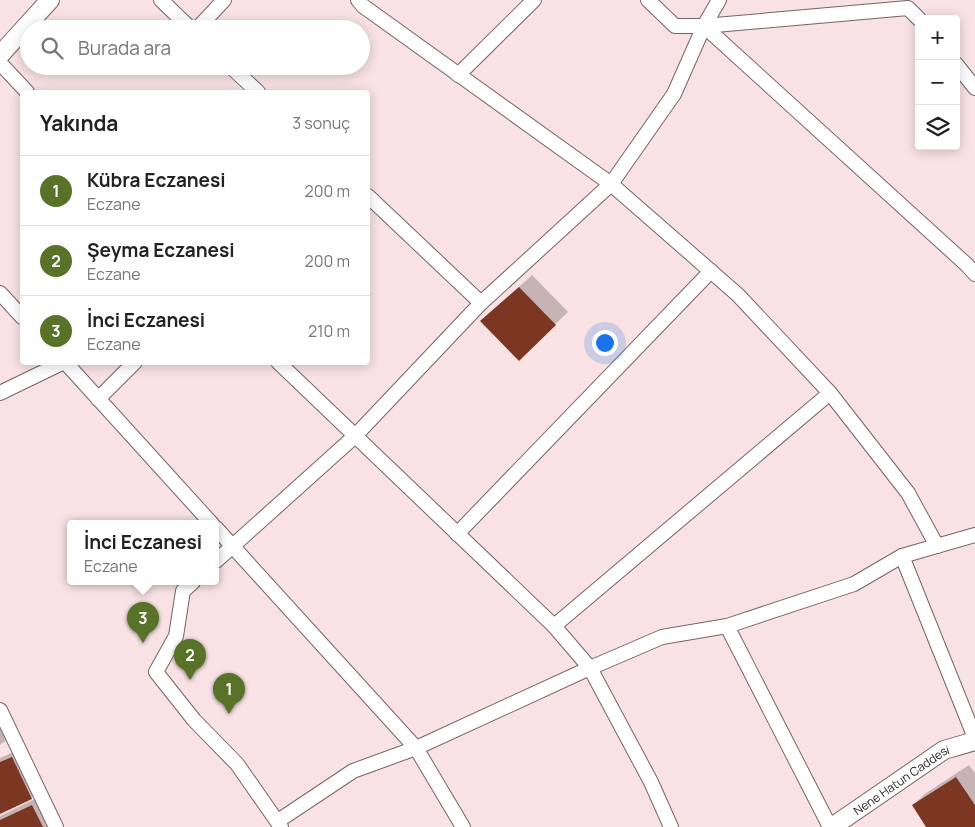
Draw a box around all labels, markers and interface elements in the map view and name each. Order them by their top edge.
map controls [915,15,960,150]
button: + [915,15,960,60]
search box [20,20,370,75]
icon: search [38,34,66,62]
text: Burada ara [78,35,171,61]
button: − [915,60,960,105]
button: layers [915,105,960,150]
text: Yakında [40,109,118,137]
text: 3 sonuç [292,112,350,134]
text: Kübra Eczanesi [87,167,226,193]
text: 1 [52,180,60,202]
text: 200 m [305,180,350,202]
text: Eczane [87,193,141,215]
text: Şeyma Eczanesi [87,237,235,263]
text: 2 [51,250,61,272]
text: 200 m [305,250,350,272]
text: Eczane [87,263,141,285]
text: İnci Eczanesi [87,307,205,333]
text: 3 [51,320,61,342]
text: 210 m [308,320,350,342]
your location [592,330,618,356]
text: Eczane [87,333,141,355]
popup [67,520,219,585]
text: İnci Eczanesi [84,529,202,555]
text: Eczane [84,555,138,577]
pin: 3 [127,602,159,643]
pin: 2 [174,639,206,680]
pin: 1 [213,673,245,714]
street label: Nene Hatun Caddesi [850,740,951,819]

